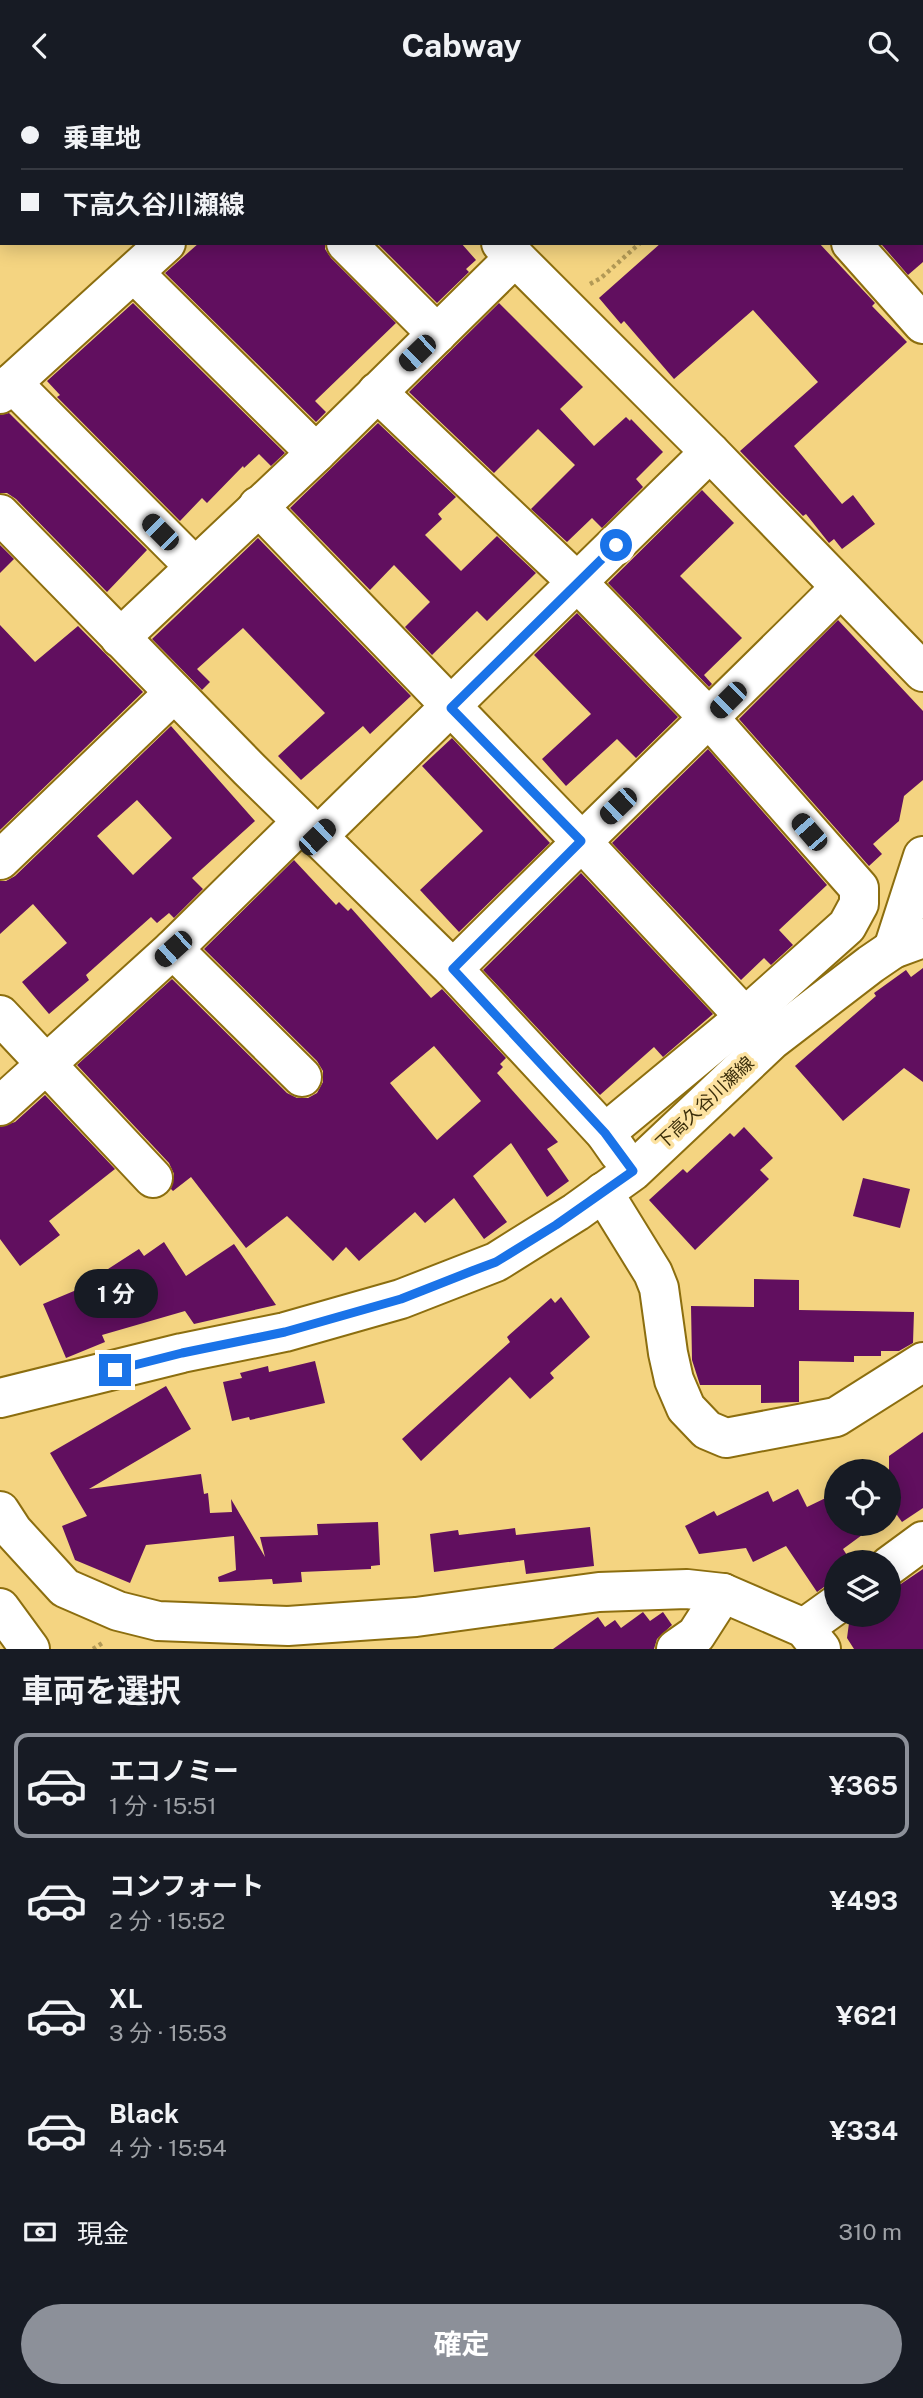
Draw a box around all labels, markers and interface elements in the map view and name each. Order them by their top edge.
icon: back [21,27,59,65]
text: Cabway [402,27,521,64]
icon: search [864,27,902,65]
text: 乗車地 [63,122,141,153]
text: 下高久谷川瀬線 [63,189,245,220]
car [395,331,440,375]
car [138,510,183,554]
route start [600,529,632,561]
car [706,678,751,722]
car [596,784,641,828]
car [788,809,831,855]
car [295,815,340,859]
car [151,927,196,971]
street label: 下高久谷川瀬線 [651,1052,758,1153]
callout: 1 分 [73,1269,157,1317]
text: 1 分 [97,1280,135,1307]
route end [99,1354,131,1386]
map controls [824,1459,901,1627]
button: locate [824,1459,901,1536]
button: layers [824,1550,901,1627]
text: 車両を選択 [21,1672,181,1709]
icon: car [25,1754,88,1817]
text: エコノミー [109,1755,239,1786]
text: ¥365 [829,1770,898,1801]
text: 1 分 · 15:51 [109,1792,217,1819]
icon: car [25,1869,88,1932]
text: コンフォート [109,1870,264,1901]
text: ¥493 [829,1885,898,1916]
text: 2 分 · 15:52 [109,1907,225,1934]
text: XL [109,1983,143,2014]
icon: car [25,1984,88,2047]
text: ¥621 [836,2000,898,2031]
text: 3 分 · 15:53 [109,2019,227,2046]
text: Black [109,2098,179,2129]
icon: car [25,2099,88,2162]
text: ¥334 [829,2115,898,2146]
text: 4 分 · 15:54 [109,2134,227,2161]
icon: cash [21,2213,59,2251]
text: 現金 [77,2218,129,2249]
text: 310 m [839,2218,902,2245]
button: 確定 [21,2304,902,2384]

